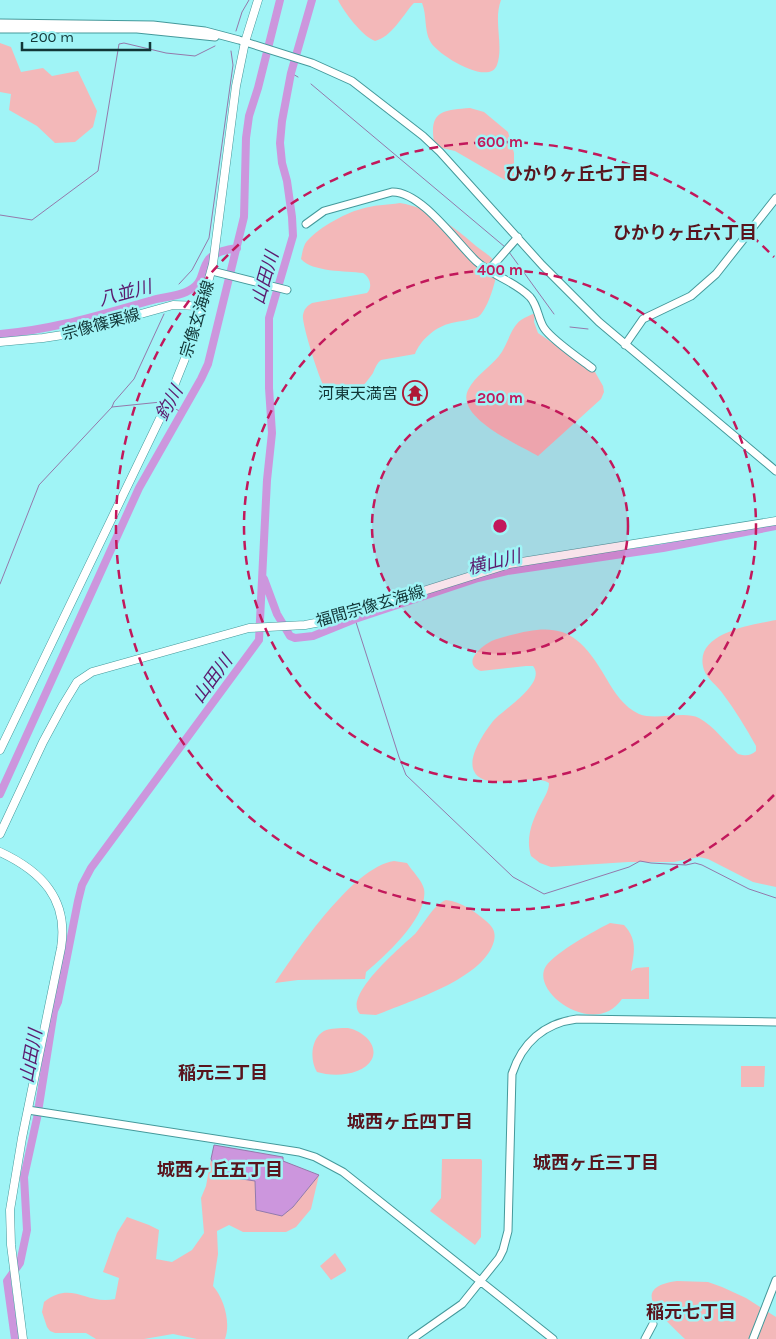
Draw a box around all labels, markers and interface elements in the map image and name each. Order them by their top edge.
scale bar [22,20,150,52]
text: 200 m [30,28,74,46]
text: 600 m [477,133,523,151]
district label: ひかりヶ丘七丁目 [505,163,649,185]
district label: ひかりヶ丘六丁目 [613,222,757,244]
water label: 山田川 [247,247,284,307]
text: 400 m [477,261,523,279]
water label: 八並川 [96,275,156,311]
street label: 宗像玄海線 [176,278,218,360]
street label: 宗像篠栗線 [60,304,142,344]
water label: 釣川 [151,380,188,424]
temple icon: 河東天満宮 [402,380,428,406]
place label: 河東天満宮 [318,384,398,403]
text: 200 m [477,389,523,407]
centre of rings [491,517,509,535]
water label: 横山川 [465,544,525,579]
street label: 福間宗像玄海線 [314,581,426,631]
water label: 山田川 [187,649,238,707]
water label: 山田川 [15,1026,47,1084]
district label: 稲元三丁目 [178,1062,268,1084]
district label: 城西ヶ丘四丁目 [347,1111,473,1133]
district label: 城西ヶ丘三丁目 [533,1152,659,1174]
district label: 城西ヶ丘五丁目 [157,1159,283,1181]
district label: 稲元七丁目 [646,1301,736,1323]

